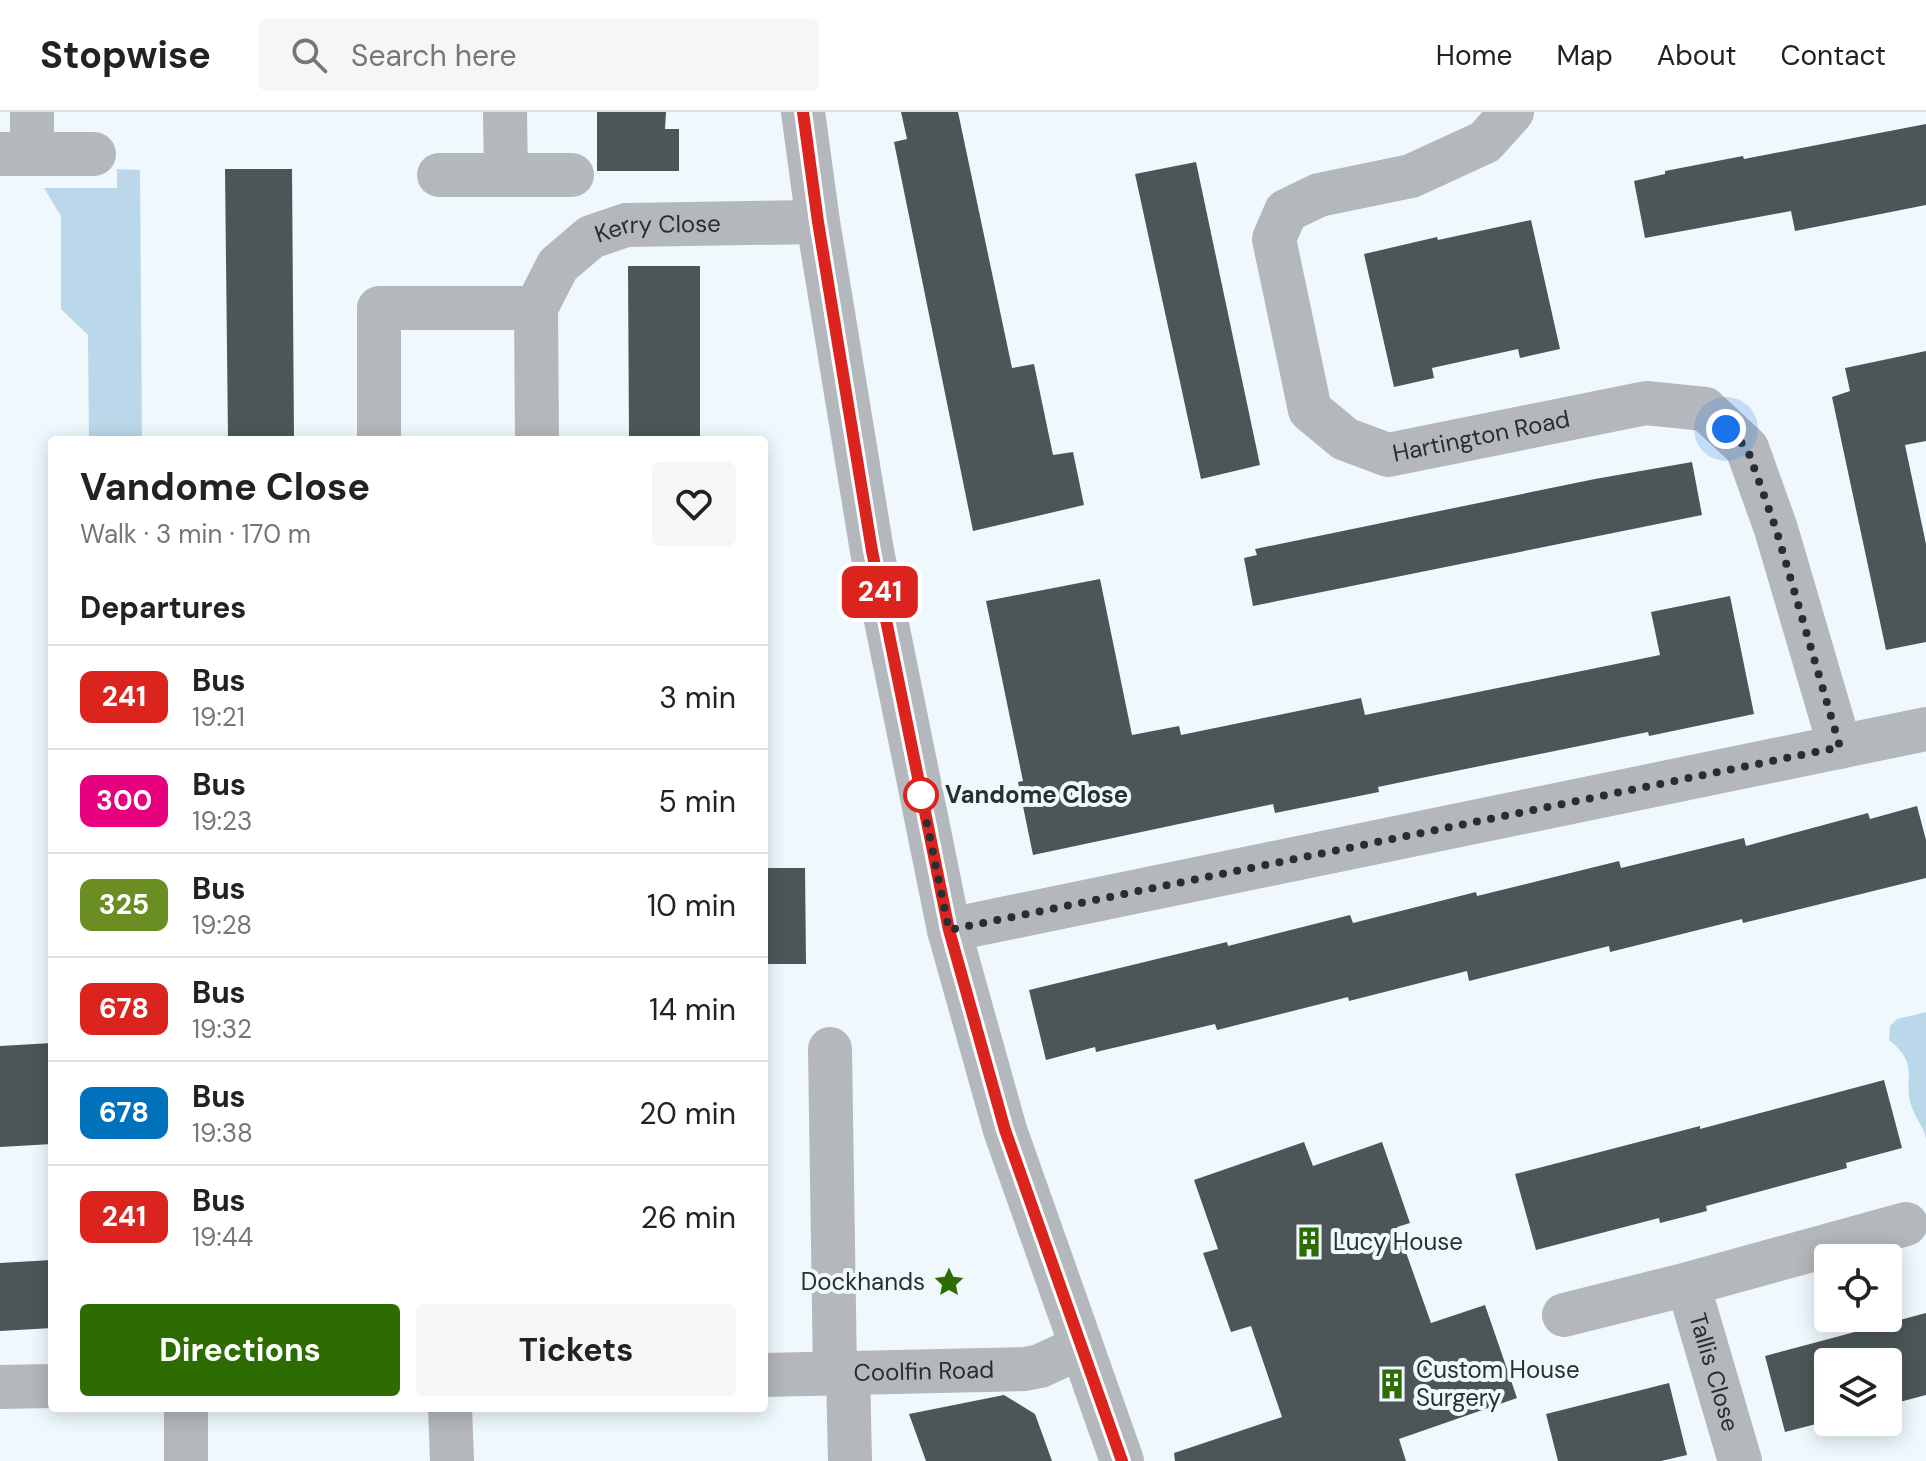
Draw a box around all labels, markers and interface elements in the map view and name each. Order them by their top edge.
search box [259,19,819,91]
text: Stopwise [40,30,211,80]
icon: search [287,33,331,77]
text: Search here [351,36,517,75]
text: Home [1436,37,1512,74]
text: Map [1556,37,1613,74]
text: About [1657,37,1736,74]
text: Contact [1780,37,1886,74]
street label: Kerry Close [590,208,721,250]
street label: Hartington Road [1390,403,1572,469]
your location [1706,409,1746,449]
text: Vandome Close [80,462,370,512]
button: heart [652,462,736,546]
text: Walk · 3 min · 170 m [80,517,311,551]
line badge: 241 [834,566,926,618]
text: 241 [858,573,902,610]
text: Departures [80,588,246,627]
text: Bus [192,661,246,700]
text: 241 [102,678,146,715]
text: 3 min [659,678,736,717]
text: 19:21 [192,700,245,734]
text: Bus [192,765,246,804]
marker: Vandome Close [904,778,938,812]
place label: Vandome Close [945,779,1128,810]
text: 300 [96,782,152,819]
text: 5 min [659,782,736,821]
text: 19:23 [192,804,252,838]
text: Bus [192,869,246,908]
text: 325 [99,886,149,923]
text: 10 min [647,886,736,925]
text: 19:28 [192,908,252,942]
text: Bus [192,973,246,1012]
text: 678 [99,990,149,1027]
text: 14 min [649,990,736,1029]
text: 19:32 [192,1012,252,1046]
text: Bus [192,1077,246,1116]
text: 678 [99,1094,149,1131]
text: 20 min [639,1094,736,1133]
text: 19:38 [192,1116,253,1150]
text: Bus [192,1181,246,1220]
text: 241 [102,1198,146,1235]
text: 26 min [641,1198,736,1237]
text: 19:44 [192,1220,253,1254]
building icon: Lucy House [1292,1225,1326,1259]
place label: Lucy House [1333,1226,1463,1257]
map controls [1814,1244,1902,1436]
button: locate [1814,1244,1902,1332]
place icon: Dockhands [932,1265,966,1299]
place label: Dockhands [801,1266,925,1297]
button: Directions [80,1304,400,1396]
button: Tickets [416,1304,736,1396]
street label: Tallis Close [1682,1309,1747,1435]
button: layers [1814,1348,1902,1436]
street label: Coolfin Road [853,1354,995,1388]
place label: Custom House Surgery [1416,1354,1580,1413]
building icon: Custom House Surgery [1375,1367,1409,1401]

